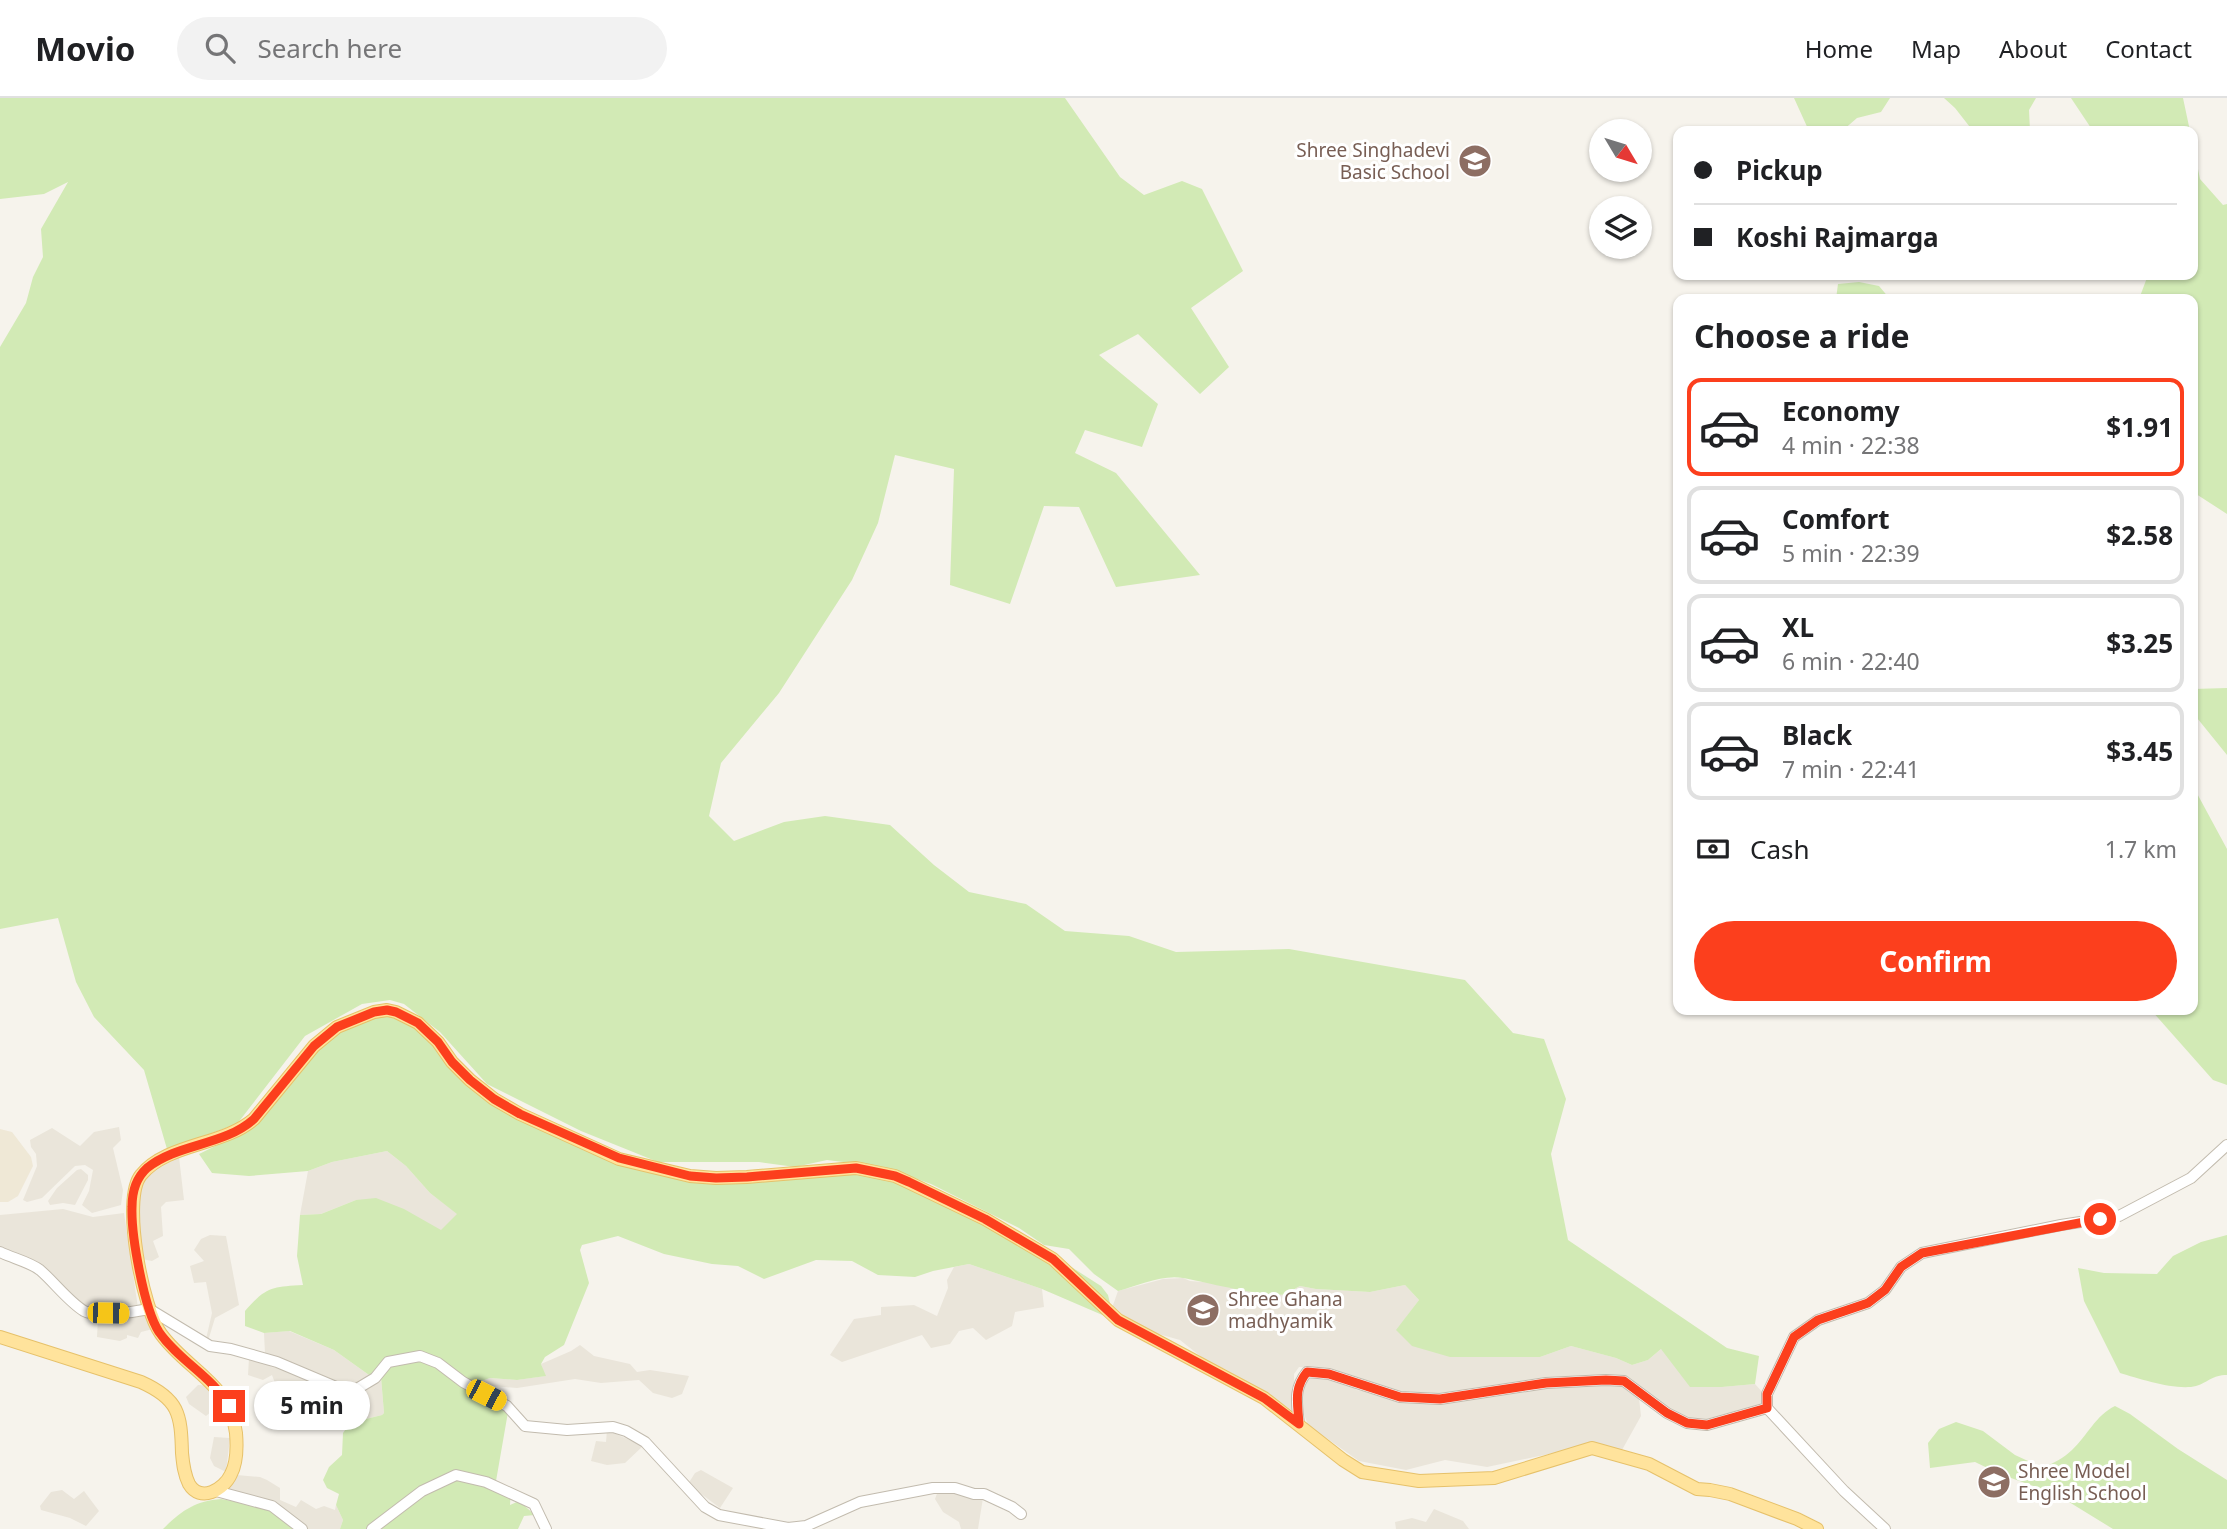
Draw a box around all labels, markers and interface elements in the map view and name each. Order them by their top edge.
search box [177,17,667,80]
text: Movio [35,26,135,71]
icon: search [201,29,239,67]
text: Search here [257,30,402,66]
text: Home [1805,32,1873,65]
text: Map [1911,32,1961,65]
text: About [1999,32,2067,65]
text: Contact [2105,32,2192,65]
north arrow [1589,119,1652,182]
map controls [1589,119,1652,259]
place label: Shree Singhadevi Basic School [1296,137,1450,185]
school or university icon: Shree Singhadevi Basic School [1456,142,1494,180]
text: Pickup [1736,152,1823,188]
button: layers [1589,196,1652,259]
text: Koshi Rajmarga [1736,219,1939,255]
text: Choose a ride [1694,314,1910,357]
text: Economy [1782,393,1900,429]
icon: car [1698,396,1761,459]
text: $1.91 [2106,409,2173,445]
text: 4 min · 22:38 [1782,429,1920,461]
text: Comfort [1782,501,1890,537]
icon: car [1698,504,1761,567]
text: $2.58 [2106,517,2173,553]
text: 5 min · 22:39 [1782,537,1920,569]
text: XL [1782,609,1814,645]
icon: car [1698,612,1761,675]
text: $3.25 [2106,625,2173,661]
text: 6 min · 22:40 [1782,645,1920,677]
text: Black [1782,717,1852,753]
icon: car [1698,720,1761,783]
text: $3.45 [2106,733,2173,769]
text: 7 min · 22:41 [1782,753,1920,785]
icon: cash [1694,830,1732,868]
text: Cash [1750,831,1810,867]
text: 1.7 km [2105,833,2177,865]
button: Confirm [1694,921,2177,1001]
route start [2084,1203,2116,1235]
place label: Shree Ghana madhyamik [1228,1286,1343,1334]
school or university icon: Shree Ghana madhyamik [1184,1291,1222,1329]
car [87,1302,130,1324]
car [463,1376,510,1414]
callout: 5 min [254,1382,369,1430]
text: 5 min [280,1389,344,1421]
route end [213,1390,245,1422]
place label: Shree Model English School [2018,1458,2147,1506]
school or university icon: Shree Model English School [1975,1463,2013,1501]

